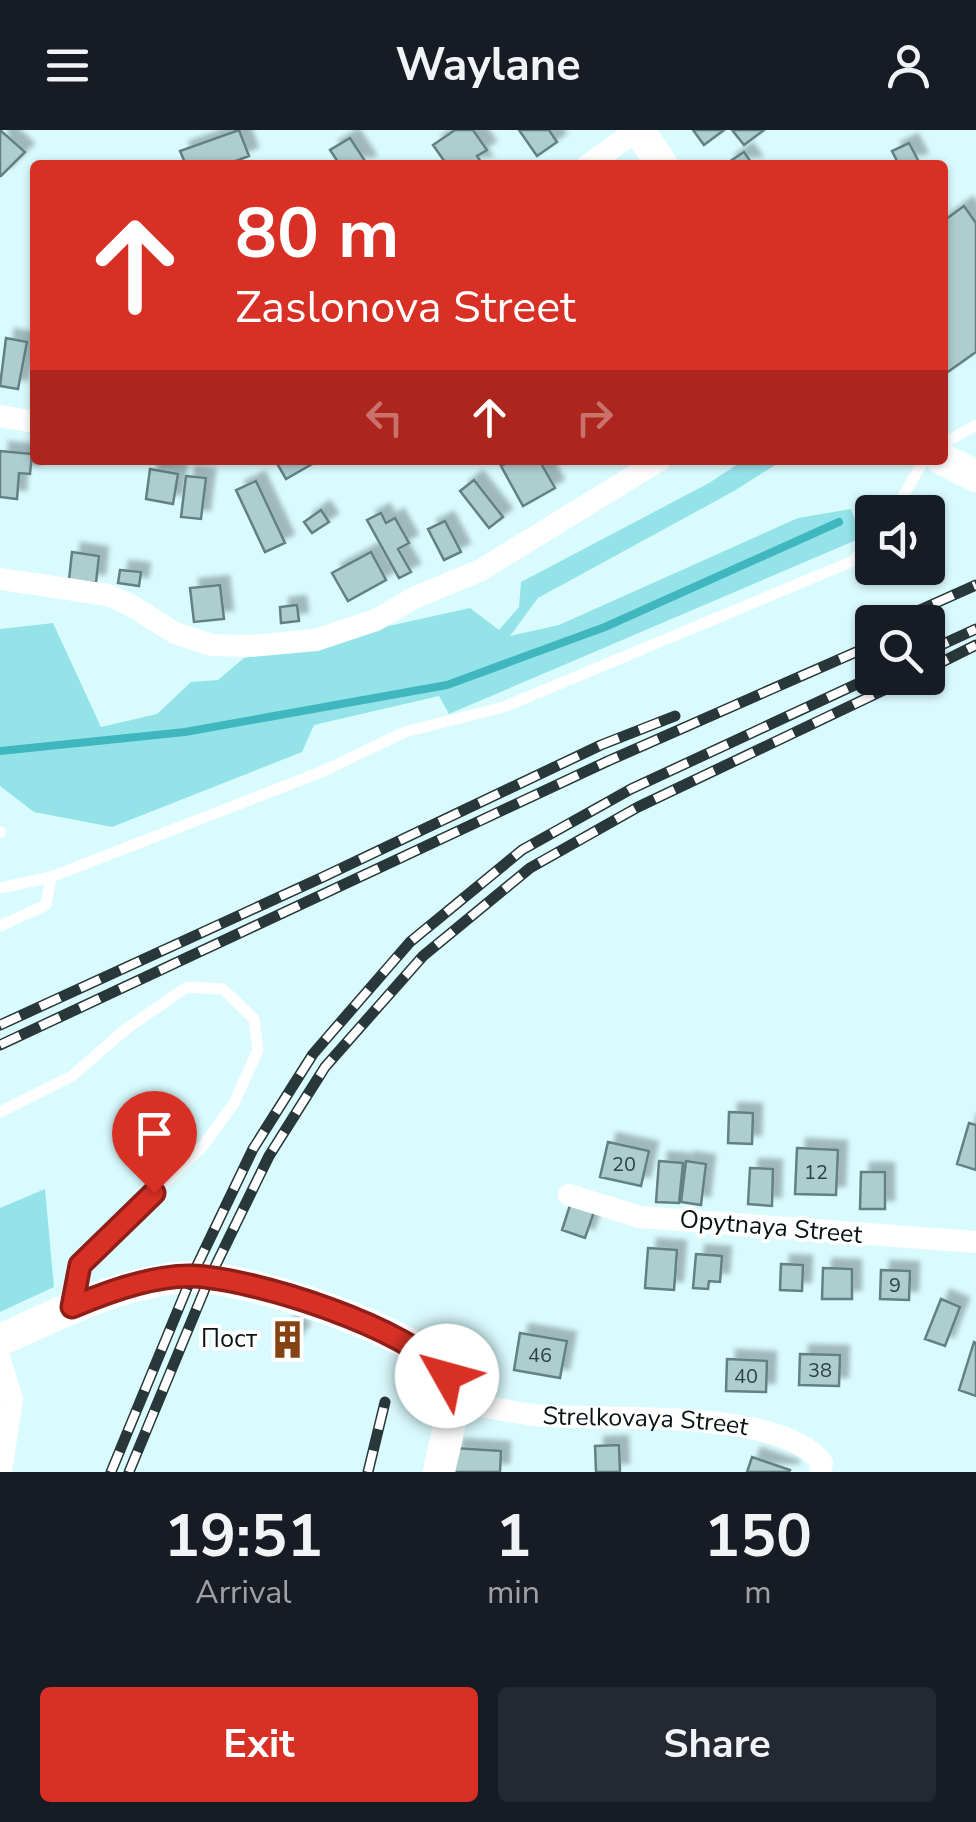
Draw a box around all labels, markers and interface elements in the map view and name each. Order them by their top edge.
text: Waylane [395,35,581,96]
icon: menu [40,38,95,93]
icon: person [881,38,936,93]
text: 80 m [235,186,399,282]
icon: ahead [70,200,200,330]
text: Zaslonova Street [235,277,576,338]
icon: left [357,390,412,445]
icon: ahead [462,390,517,445]
icon: right [567,390,622,445]
map controls [855,495,945,695]
button: sound [855,495,945,585]
button: search [855,605,945,695]
pin [112,1091,197,1194]
icon: arrive [127,1106,182,1161]
house number: 20 [612,1151,636,1178]
house number: 12 [804,1159,828,1186]
street label: Opytnaya Street [678,1202,864,1252]
house number: 9 [889,1272,901,1299]
building icon: Пост [266,1318,308,1360]
place label: Пост [201,1322,257,1356]
position arrow [395,1324,499,1428]
house number: 46 [528,1342,552,1369]
house number: 38 [808,1357,832,1384]
house number: 40 [734,1363,758,1390]
street label: Strelkovaya Street [542,1399,751,1444]
text: 19:51 [164,1495,323,1577]
text: 1 [495,1495,531,1577]
text: 150 [704,1495,812,1577]
text: Arrival [195,1571,292,1614]
text: min [487,1571,540,1614]
text: m [744,1571,772,1614]
button: Exit [40,1687,478,1802]
button: Share [498,1687,936,1802]

